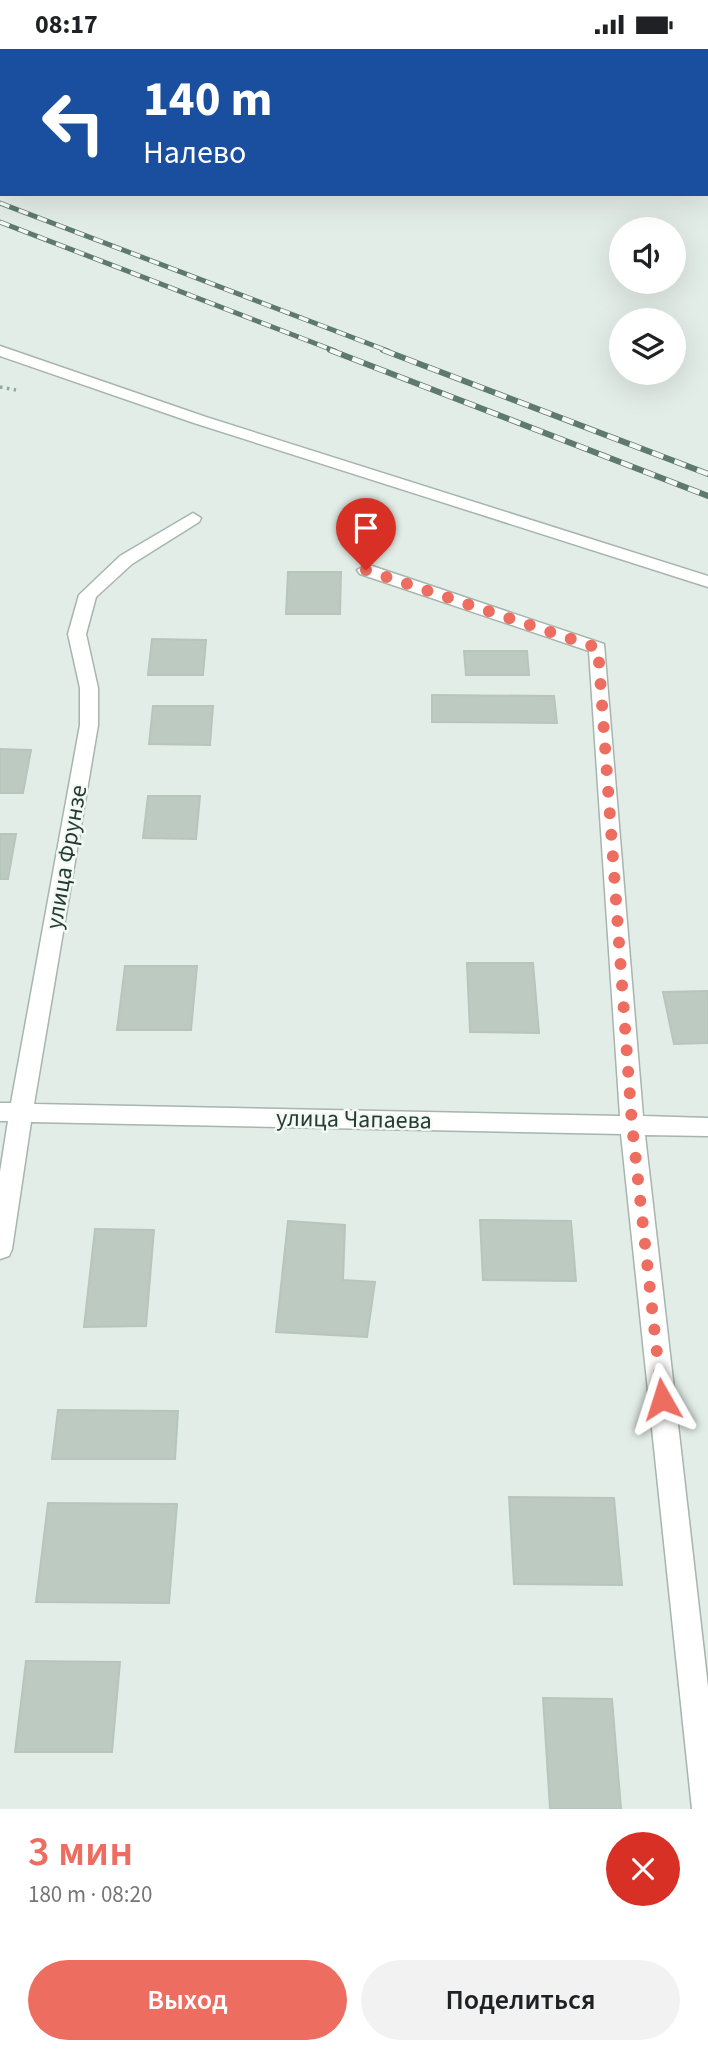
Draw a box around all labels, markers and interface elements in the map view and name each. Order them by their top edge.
text: 08:17 [35,6,98,43]
text: 140 m [143,65,272,135]
icon: left [28,77,119,168]
text: Налево [143,130,246,176]
map controls [609,217,686,385]
button: sound [609,217,686,294]
button: layers [609,308,686,385]
pin [336,498,396,570]
icon: arrive [347,509,385,547]
street label: улица Фрунзе [37,782,96,932]
street label: улица Чапаева [276,1101,432,1138]
position arrow [625,1362,699,1436]
text: 3 мин [28,1822,133,1882]
button: close [606,1832,680,1906]
text: 180 m · 08:20 [28,1878,152,1911]
button: Выход [28,1960,347,2040]
button: Поделиться [361,1960,680,2040]

